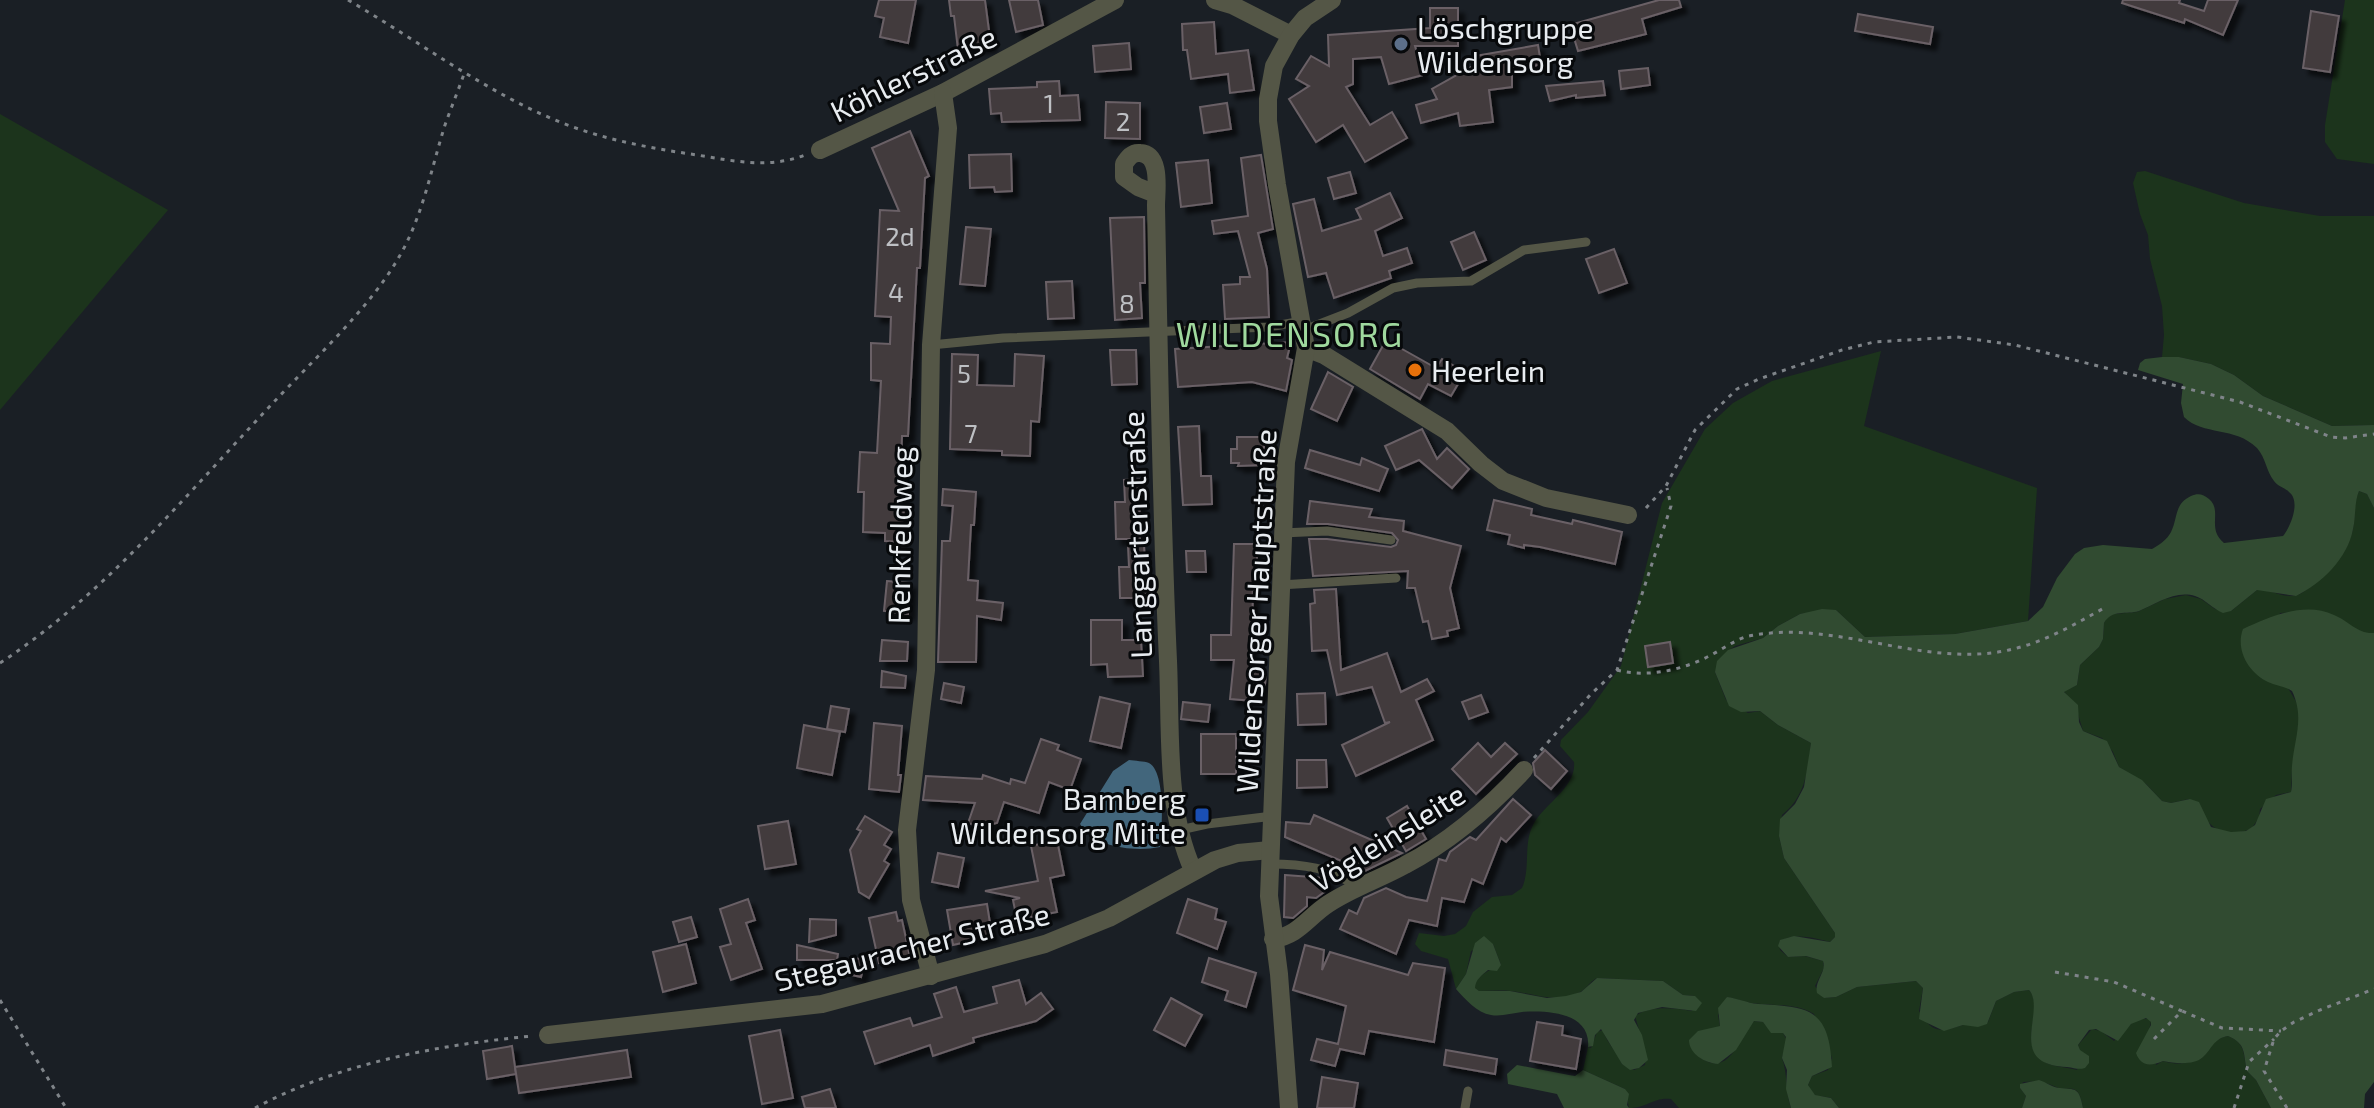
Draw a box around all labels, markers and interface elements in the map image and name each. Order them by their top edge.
place label: Löschgruppe Wildensorg [1417,9,1594,79]
street label: Köhlerstraße [824,17,1002,129]
marker: Löschgruppe Wildensorg [1392,35,1410,53]
house number: 1 [1044,87,1054,118]
house number: 2 [1116,105,1130,136]
house number: 2d [885,220,915,251]
house number: 4 [888,276,904,307]
house number: 8 [1119,287,1135,318]
district label: WILDENSORG [1176,313,1404,354]
place label: Heerlein [1431,352,1545,388]
house number: 5 [957,357,971,388]
marker: Heerlein [1406,361,1424,379]
street label: Langgartenstraße [1114,411,1158,659]
house number: 7 [964,417,978,448]
street label: Wildensorger Hauptstraße [1227,428,1283,794]
street label: Renkfeldweg [879,445,919,624]
street label: Vögleinsleite [1303,775,1471,899]
place label: Bamberg Wildensorg Mitte [950,780,1186,850]
marker: Bamberg Wildensorg Mitte [1193,806,1211,824]
street label: Stegauracher Straße [771,894,1053,998]

